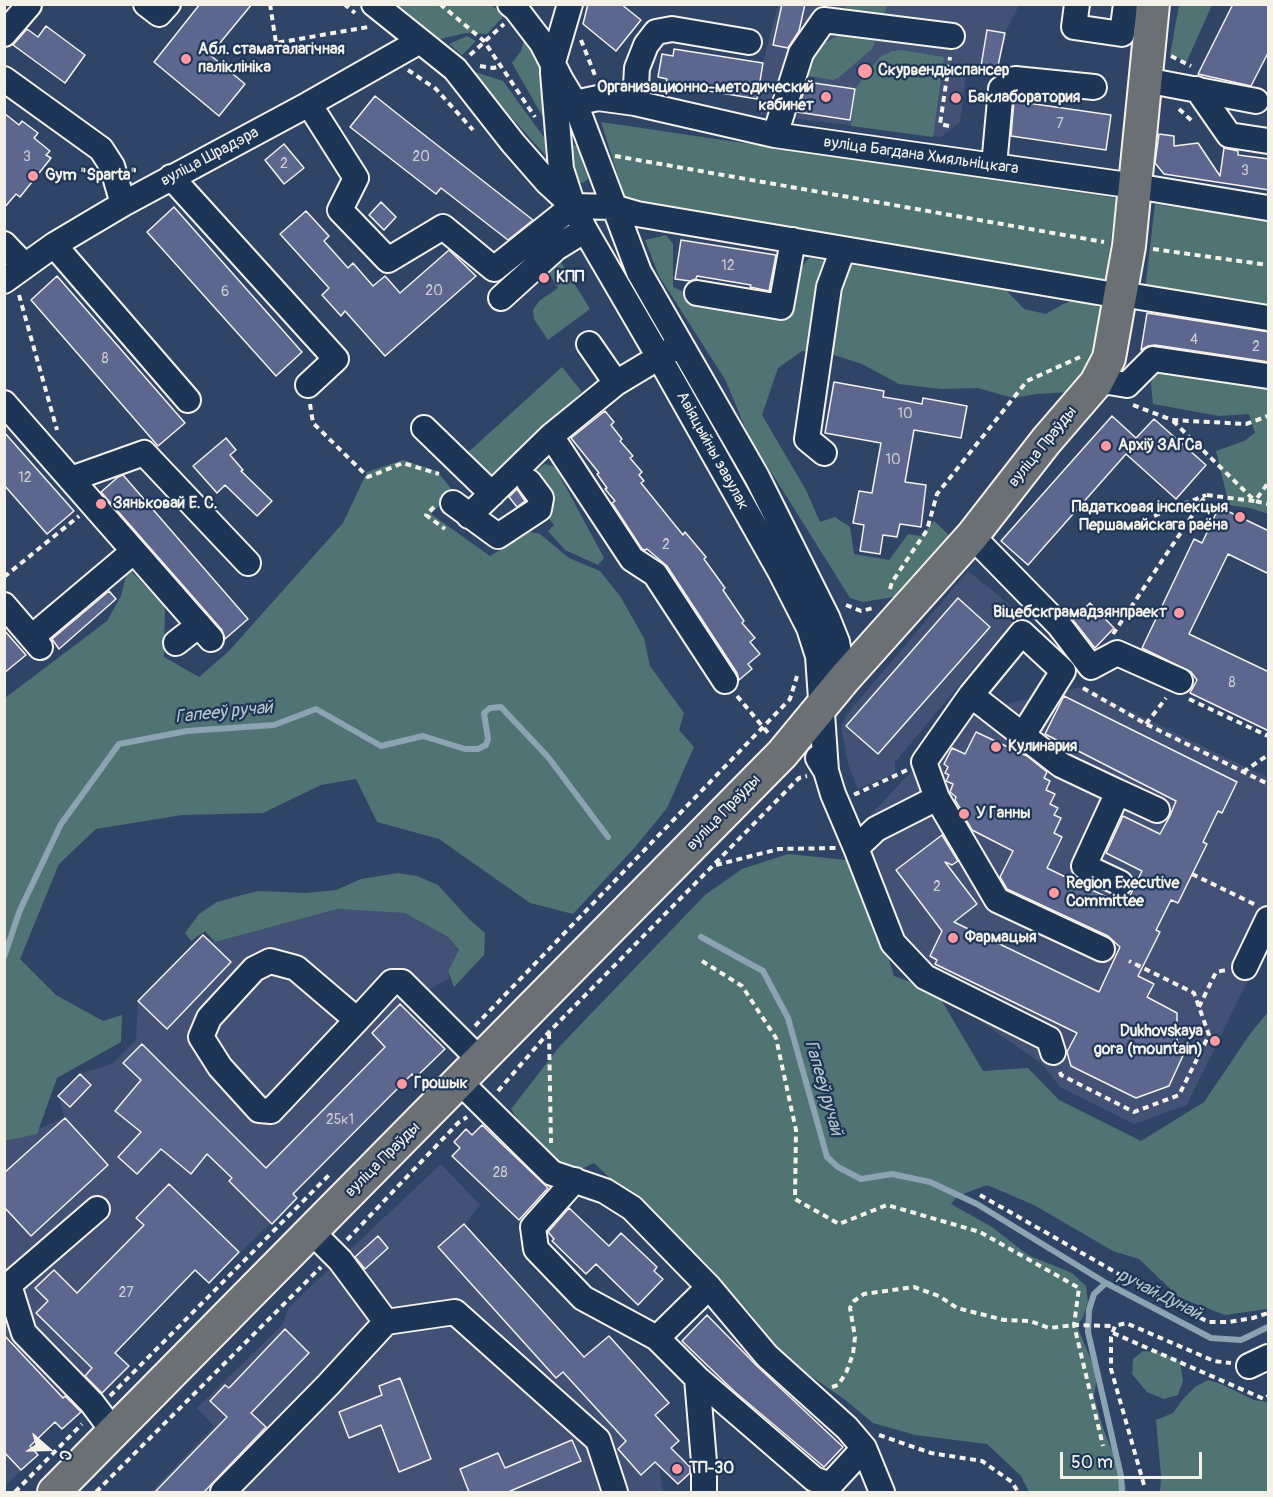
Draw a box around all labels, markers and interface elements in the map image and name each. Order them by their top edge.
place label: Абл. стаматалагічная паліклініка [198,40,345,78]
marker: Абл. стаматалагічная паліклініка [179,52,193,66]
place label: Скурвендыспансер [878,61,1009,81]
marker: Скурвендыспансер [856,62,874,80]
place label: Организационно-методический кабинет [597,78,814,116]
place label: Баклаборатория [968,88,1080,108]
marker: Организационно-методический кабинет [819,90,833,104]
marker: Баклаборатория [949,91,963,105]
house number: 7 [1056,116,1064,132]
street label: вуліца Шрадэра [158,123,262,191]
street label: вуліца Багдана Хмяльніцкага [822,133,1020,179]
house number: 3 [23,149,31,165]
house number: 20 [412,149,430,165]
house number: 2 [280,156,288,172]
house number: 3 [1241,163,1249,179]
place label: Gym "Sparta" [45,166,137,186]
marker: Gym "Sparta" [26,169,40,183]
house number: 12 [721,258,735,274]
place label: КПП [556,268,584,288]
marker: КПП [537,271,551,285]
house number: 20 [425,283,443,299]
house number: 6 [221,284,229,300]
house number: 4 [1190,332,1198,348]
house number: 2 [1252,339,1260,355]
house number: 8 [101,351,109,367]
street label: Авіяцыйны завулак [672,388,752,514]
street label: вуліца Праўды [1005,403,1081,491]
house number: 10 [897,406,913,422]
place label: Архіў ЗАГСа [1118,436,1202,456]
marker: Архіў ЗАГСа [1099,439,1113,453]
house number: 10 [885,452,901,468]
house number: 12 [18,470,32,486]
place label: Зяньковай Е. С. [113,494,217,514]
marker: Зяньковай Е. С. [94,497,108,511]
place label: Падатковая інспекцыя Першамайскага раёна [1072,498,1228,536]
marker: Падатковая інспекцыя Першамайскага раёна [1233,510,1247,524]
house number: 2 [662,537,670,553]
place label: Віцебскграмадзянпраект [993,603,1167,623]
marker: Віцебскграмадзянпраект [1172,606,1186,620]
house number: 8 [1228,675,1236,691]
water label: Гапееў ручай [174,697,274,729]
place label: Кулинария [1008,737,1077,757]
marker: Кулинария [989,740,1003,754]
street label: вуліца Праўды [683,771,765,855]
place label: У Ганны [976,804,1030,824]
marker: У Ганны [957,807,971,821]
place label: Region Executive Committee [1066,874,1179,912]
house number: 2 [933,879,941,895]
marker: Region Executive Committee [1047,886,1061,900]
place label: Фармацыя [965,928,1037,948]
marker: Фармацыя [946,931,960,945]
place label: Dukhovskaya gora (mountain) [1094,1022,1203,1060]
marker: Dukhovskaya gora (mountain) [1208,1034,1222,1048]
water label: Гапееў ручай [799,1038,847,1138]
place label: Грошык [414,1074,468,1094]
marker: Грошык [395,1077,409,1091]
house number: 25к1 [326,1112,354,1128]
street label: вуліца Праўды [341,1118,425,1202]
house number: 28 [493,1165,507,1181]
water label: ручай Дунай [1114,1265,1204,1325]
house number: 27 [118,1285,134,1301]
north arrow [18,1419,78,1479]
scale bar [1063,1440,1206,1478]
text: С [54,1447,76,1463]
text: 50 m [1071,1451,1113,1474]
place label: ТП-30 [689,1459,734,1479]
marker: ТП-30 [670,1462,684,1476]

